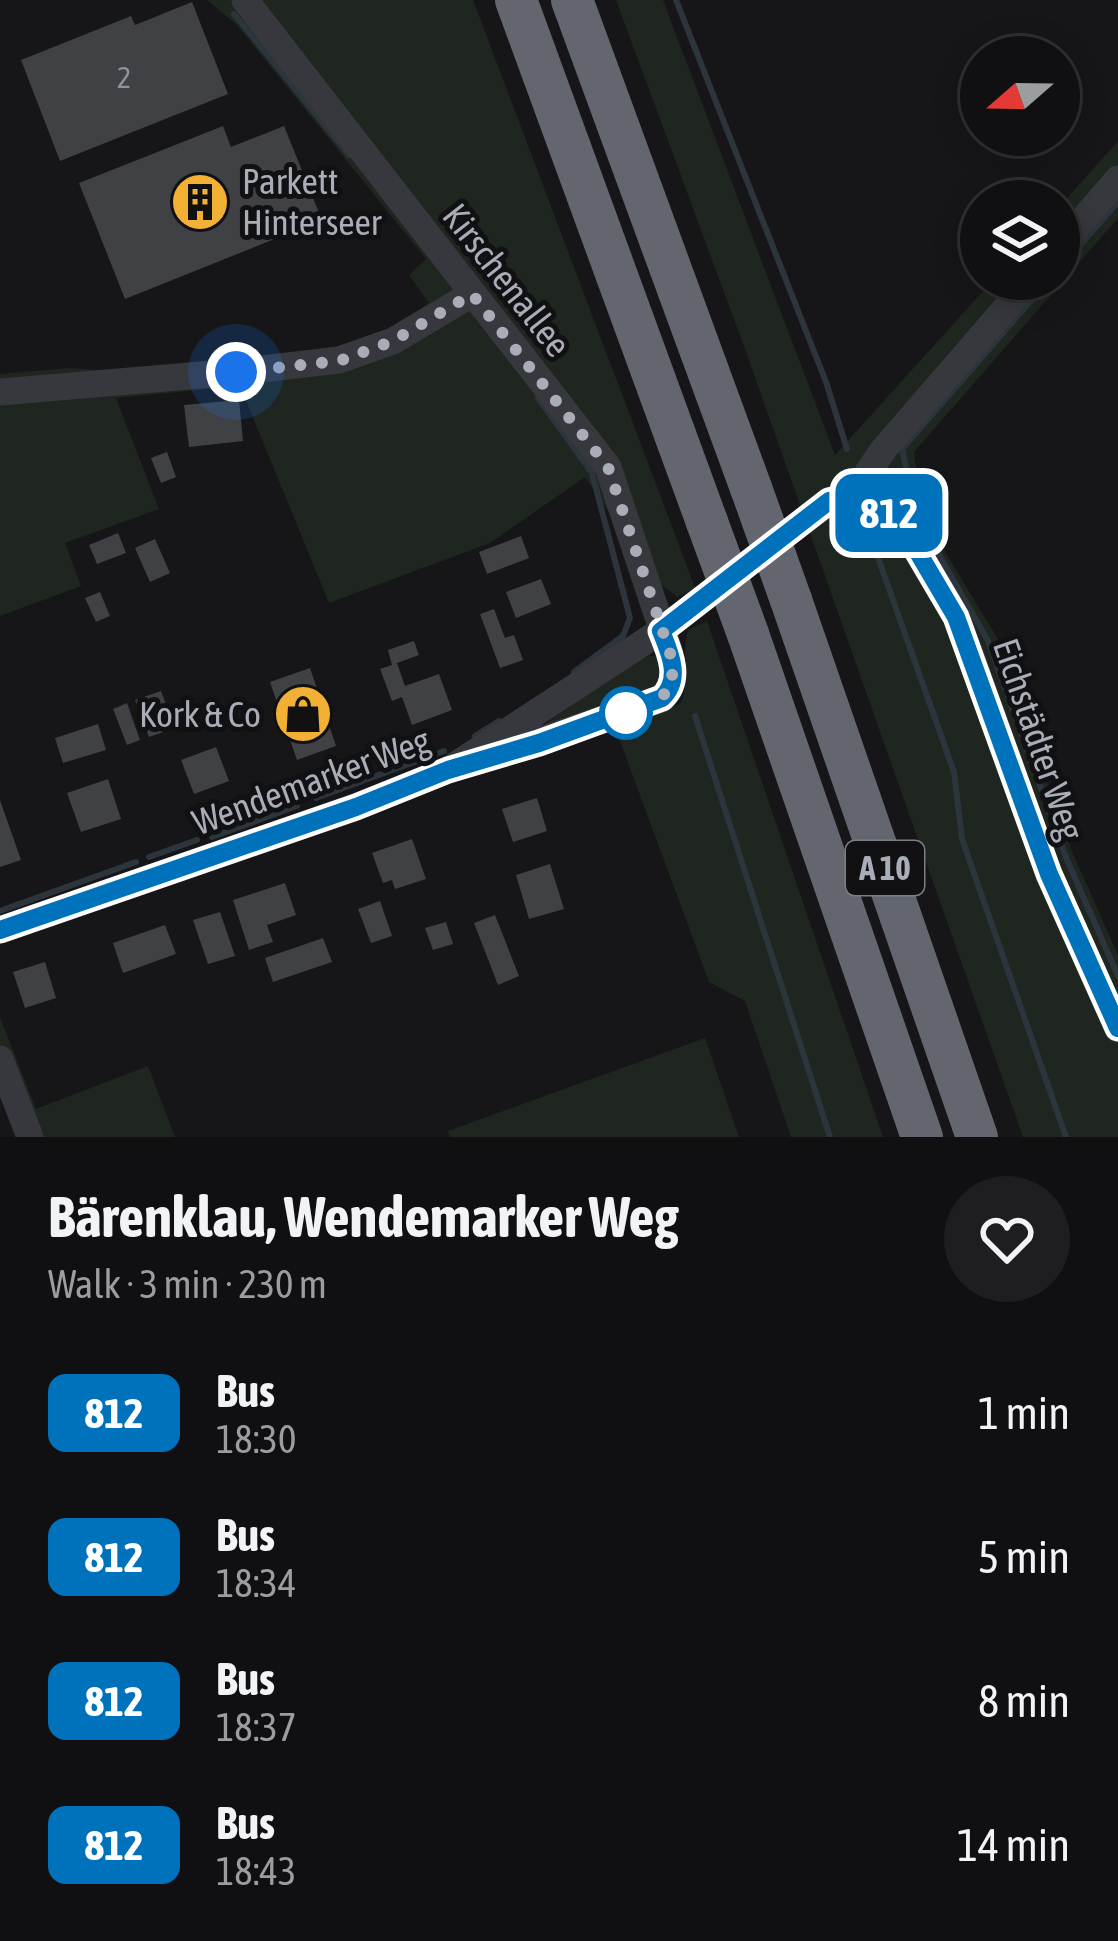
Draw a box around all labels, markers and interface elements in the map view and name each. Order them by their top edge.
north arrow [960,36,1080,156]
map controls [960,36,1080,300]
house number: 2 [117,60,131,94]
place label: Parkett Hinterseer [242,160,383,243]
building icon: Parkett Hinterseer [169,171,231,233]
button: layers [960,180,1080,300]
street label: Kirschenallee [434,195,580,365]
your location [206,342,266,402]
line badge: 812 [820,474,958,552]
text: 812 [859,489,919,537]
street label: Eichstädter Weg [985,633,1093,846]
shop icon: Kork & Co [272,683,334,745]
unlabelled marker [601,688,651,738]
place label: Kork & Co [139,693,261,735]
street label: Wendemarker Weg [187,718,436,843]
road number: A 10 [846,841,924,895]
button: heart [944,1176,1070,1302]
text: Bärenklau, Wendemarker Weg [48,1184,679,1249]
text: Walk · 3 min · 230 m [48,1262,327,1306]
text: Bus [216,1365,275,1417]
text: 1 min [978,1387,1070,1439]
text: 812 [84,1389,144,1437]
text: 18:30 [216,1417,296,1461]
text: Bus [216,1509,275,1561]
text: 5 min [978,1531,1070,1583]
text: 812 [84,1533,144,1581]
text: 18:34 [216,1561,296,1605]
text: Bus [216,1653,275,1705]
text: 8 min [978,1675,1070,1727]
text: 812 [84,1677,144,1725]
text: 18:37 [216,1705,296,1749]
text: Bus [216,1797,275,1849]
text: 14 min [957,1819,1070,1871]
text: 812 [84,1821,144,1869]
text: 18:43 [216,1849,296,1893]

